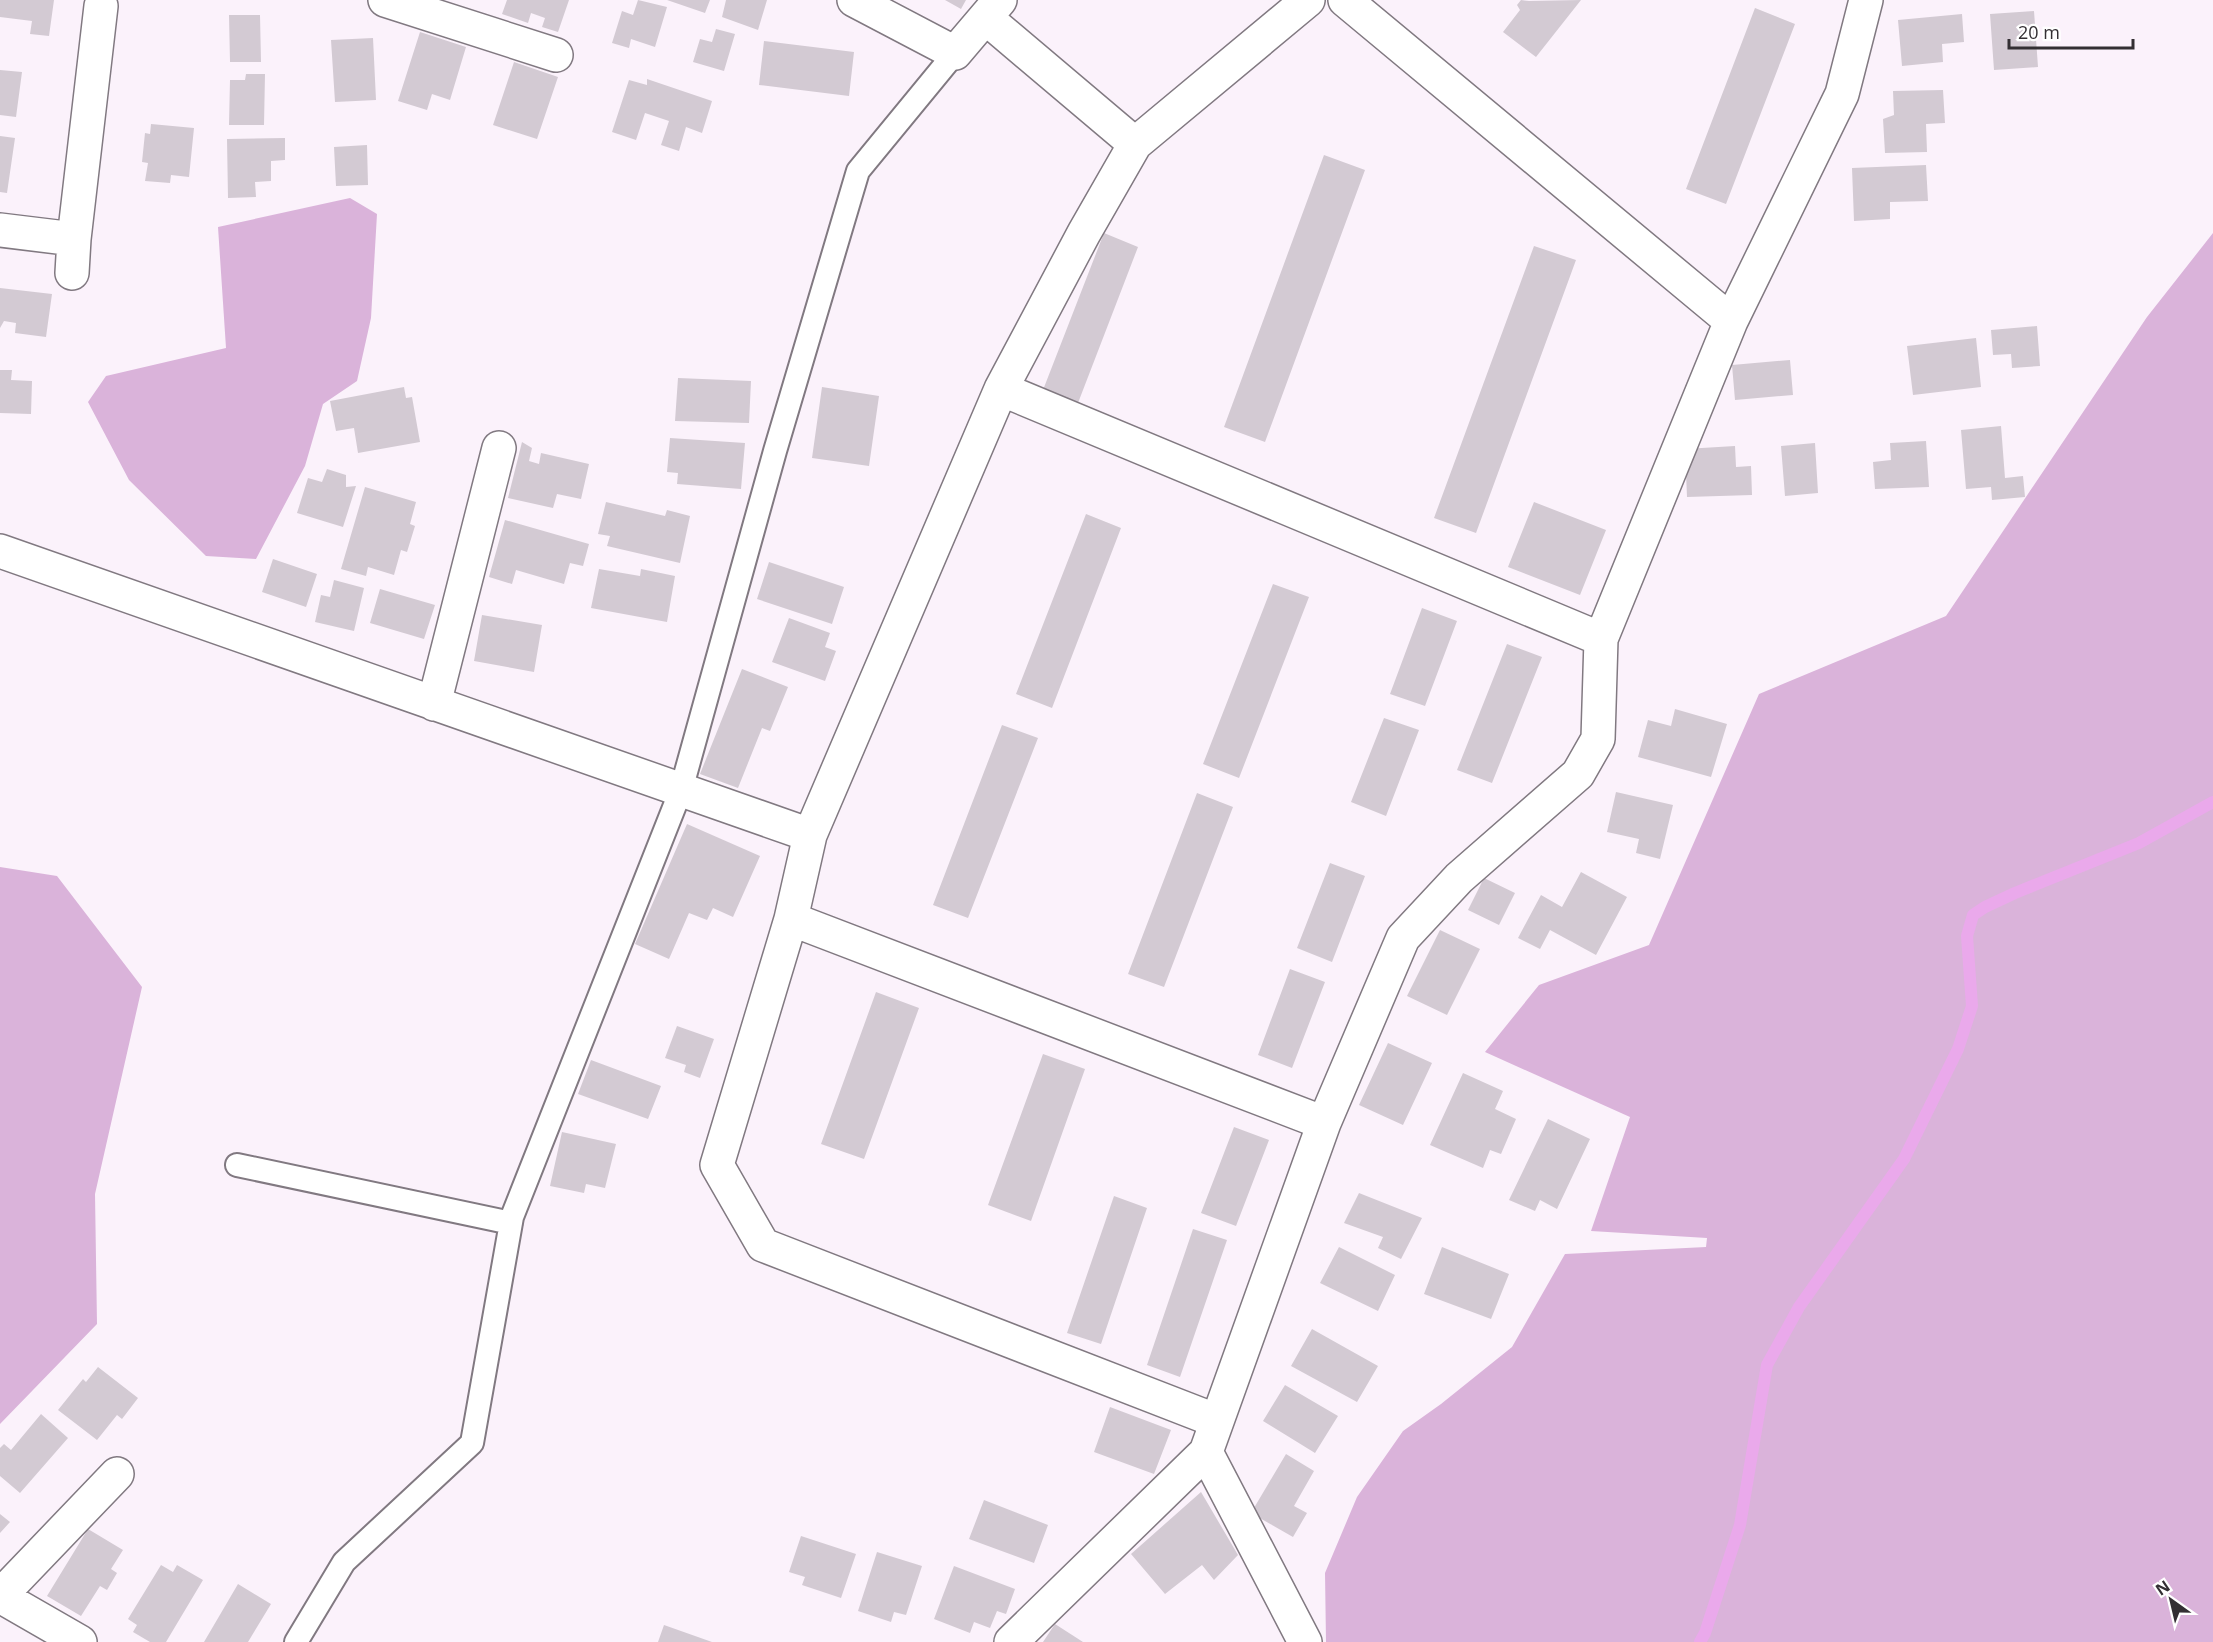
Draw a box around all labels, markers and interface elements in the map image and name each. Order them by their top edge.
scale bar [2009,12,2134,50]
text: 20 m [2018,20,2060,44]
north arrow [2141,1570,2201,1630]
text: N [2151,1575,2174,1600]

